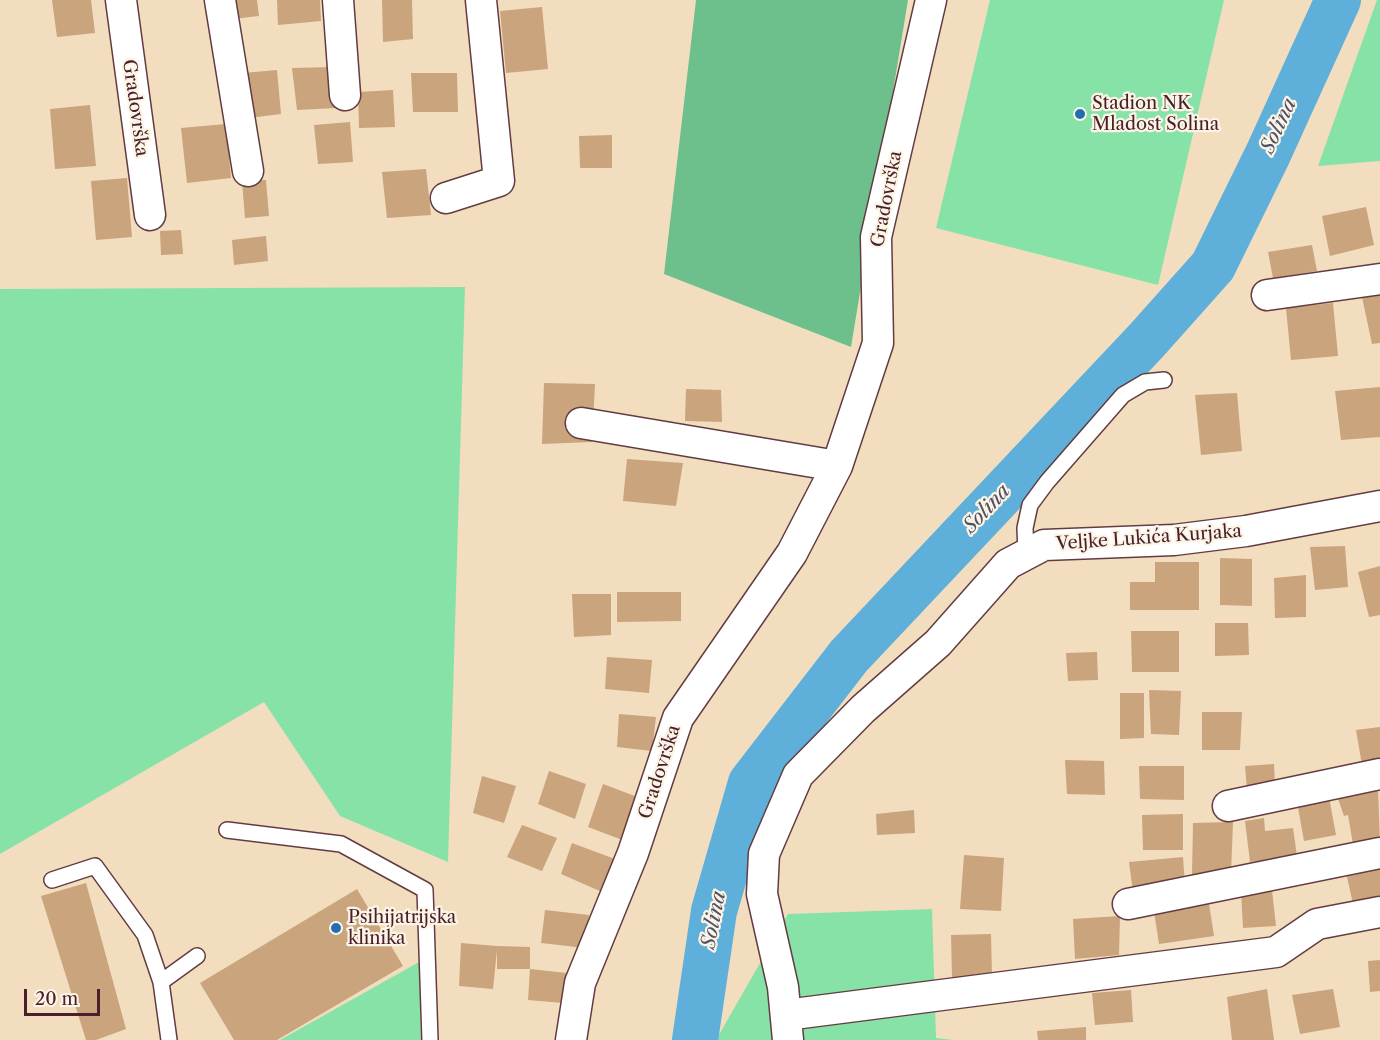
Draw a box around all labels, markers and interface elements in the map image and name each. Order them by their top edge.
street label: Gradovrška [118,58,152,158]
place label: Stadion NK Mladost Solina [1092,93,1219,136]
water label: Solina [1256,95,1302,157]
marker: Stadion NK Mladost Solina [1073,107,1087,121]
street label: Gradovrška [867,149,907,249]
water label: Solina [958,480,1016,538]
street label: Veljke Lukića Kurjaka [1055,521,1243,555]
street label: Gradovrška [635,722,685,822]
water label: Solina [697,889,731,951]
place label: Psihijatrijska klinika [348,907,456,950]
marker: Psihijatrijska klinika [329,921,343,935]
scale bar [27,977,104,1015]
text: 20 m [35,988,78,1010]

